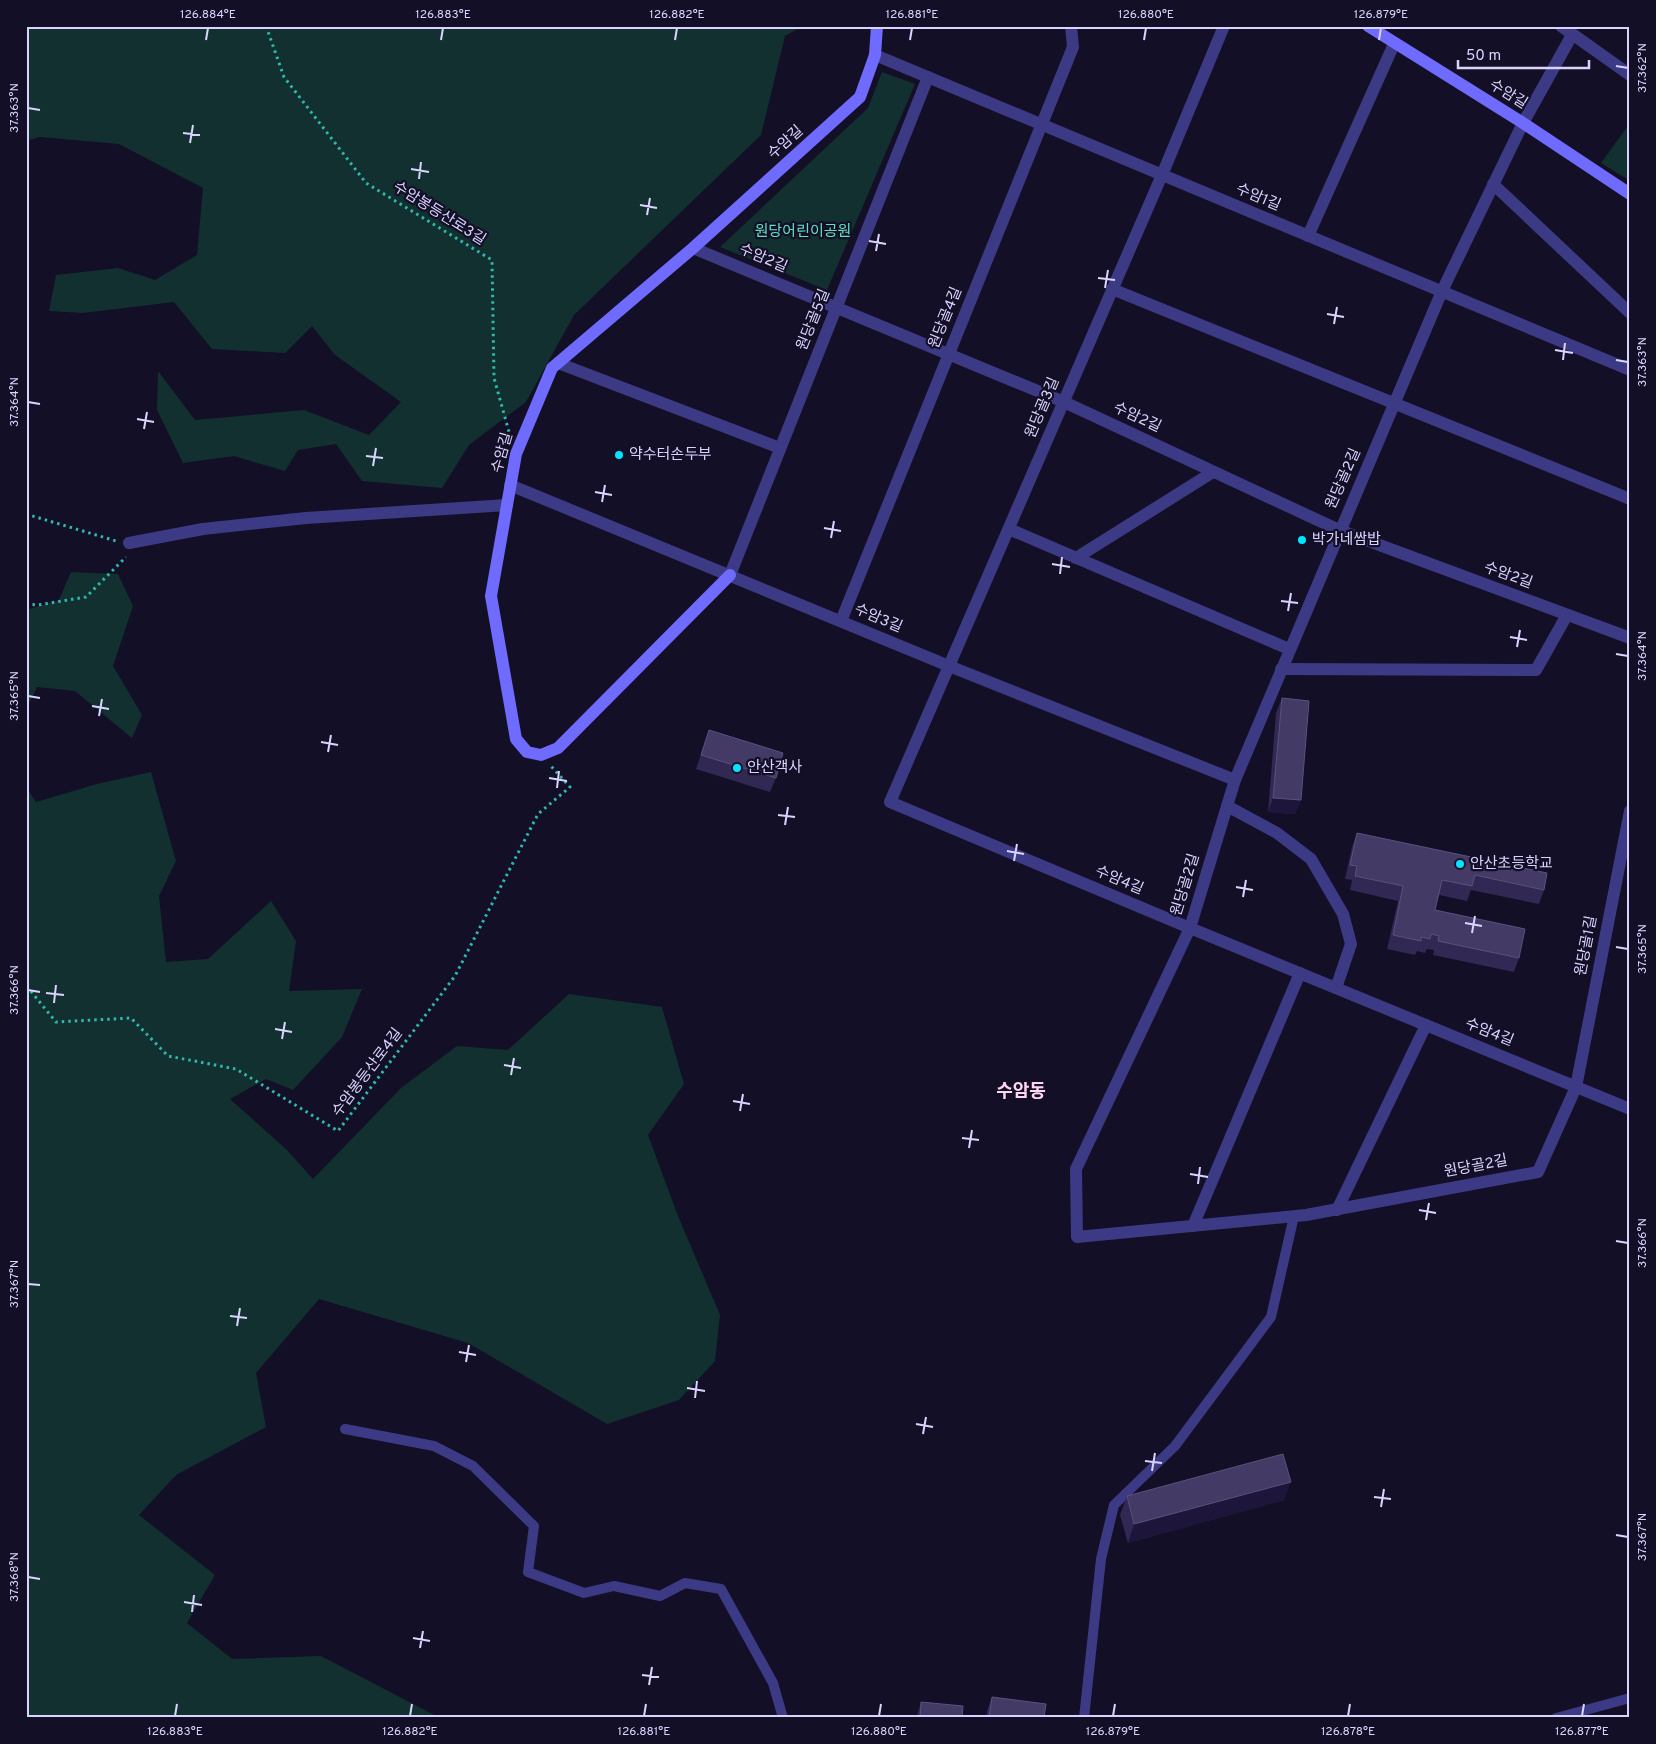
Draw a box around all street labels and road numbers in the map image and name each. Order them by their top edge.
street label: 수암길 [1485,76,1531,114]
street label: 수암길 [764,122,808,164]
street label: 수암봉등산로3길 [389,178,489,250]
street label: 수암1길 [1233,180,1283,216]
street label: 수암2길 [736,240,790,278]
street label: 원당골4길 [925,285,967,351]
street label: 원당골5길 [793,287,835,353]
street label: 원당골3길 [1022,375,1064,441]
street label: 수암2길 [1110,399,1164,437]
street label: 수암길 [488,430,518,476]
street label: 원당골2길 [1322,446,1366,512]
street label: 수암2길 [1481,558,1535,594]
street label: 수암3길 [851,600,905,638]
street label: 원당골2길 [1168,851,1204,919]
street label: 수암4길 [1092,862,1146,900]
street label: 원당골1길 [1572,914,1602,978]
street label: 수암4길 [1462,1015,1516,1051]
street label: 수암봉등산로4길 [329,1025,407,1121]
street label: 원당골2길 [1443,1152,1509,1182]

